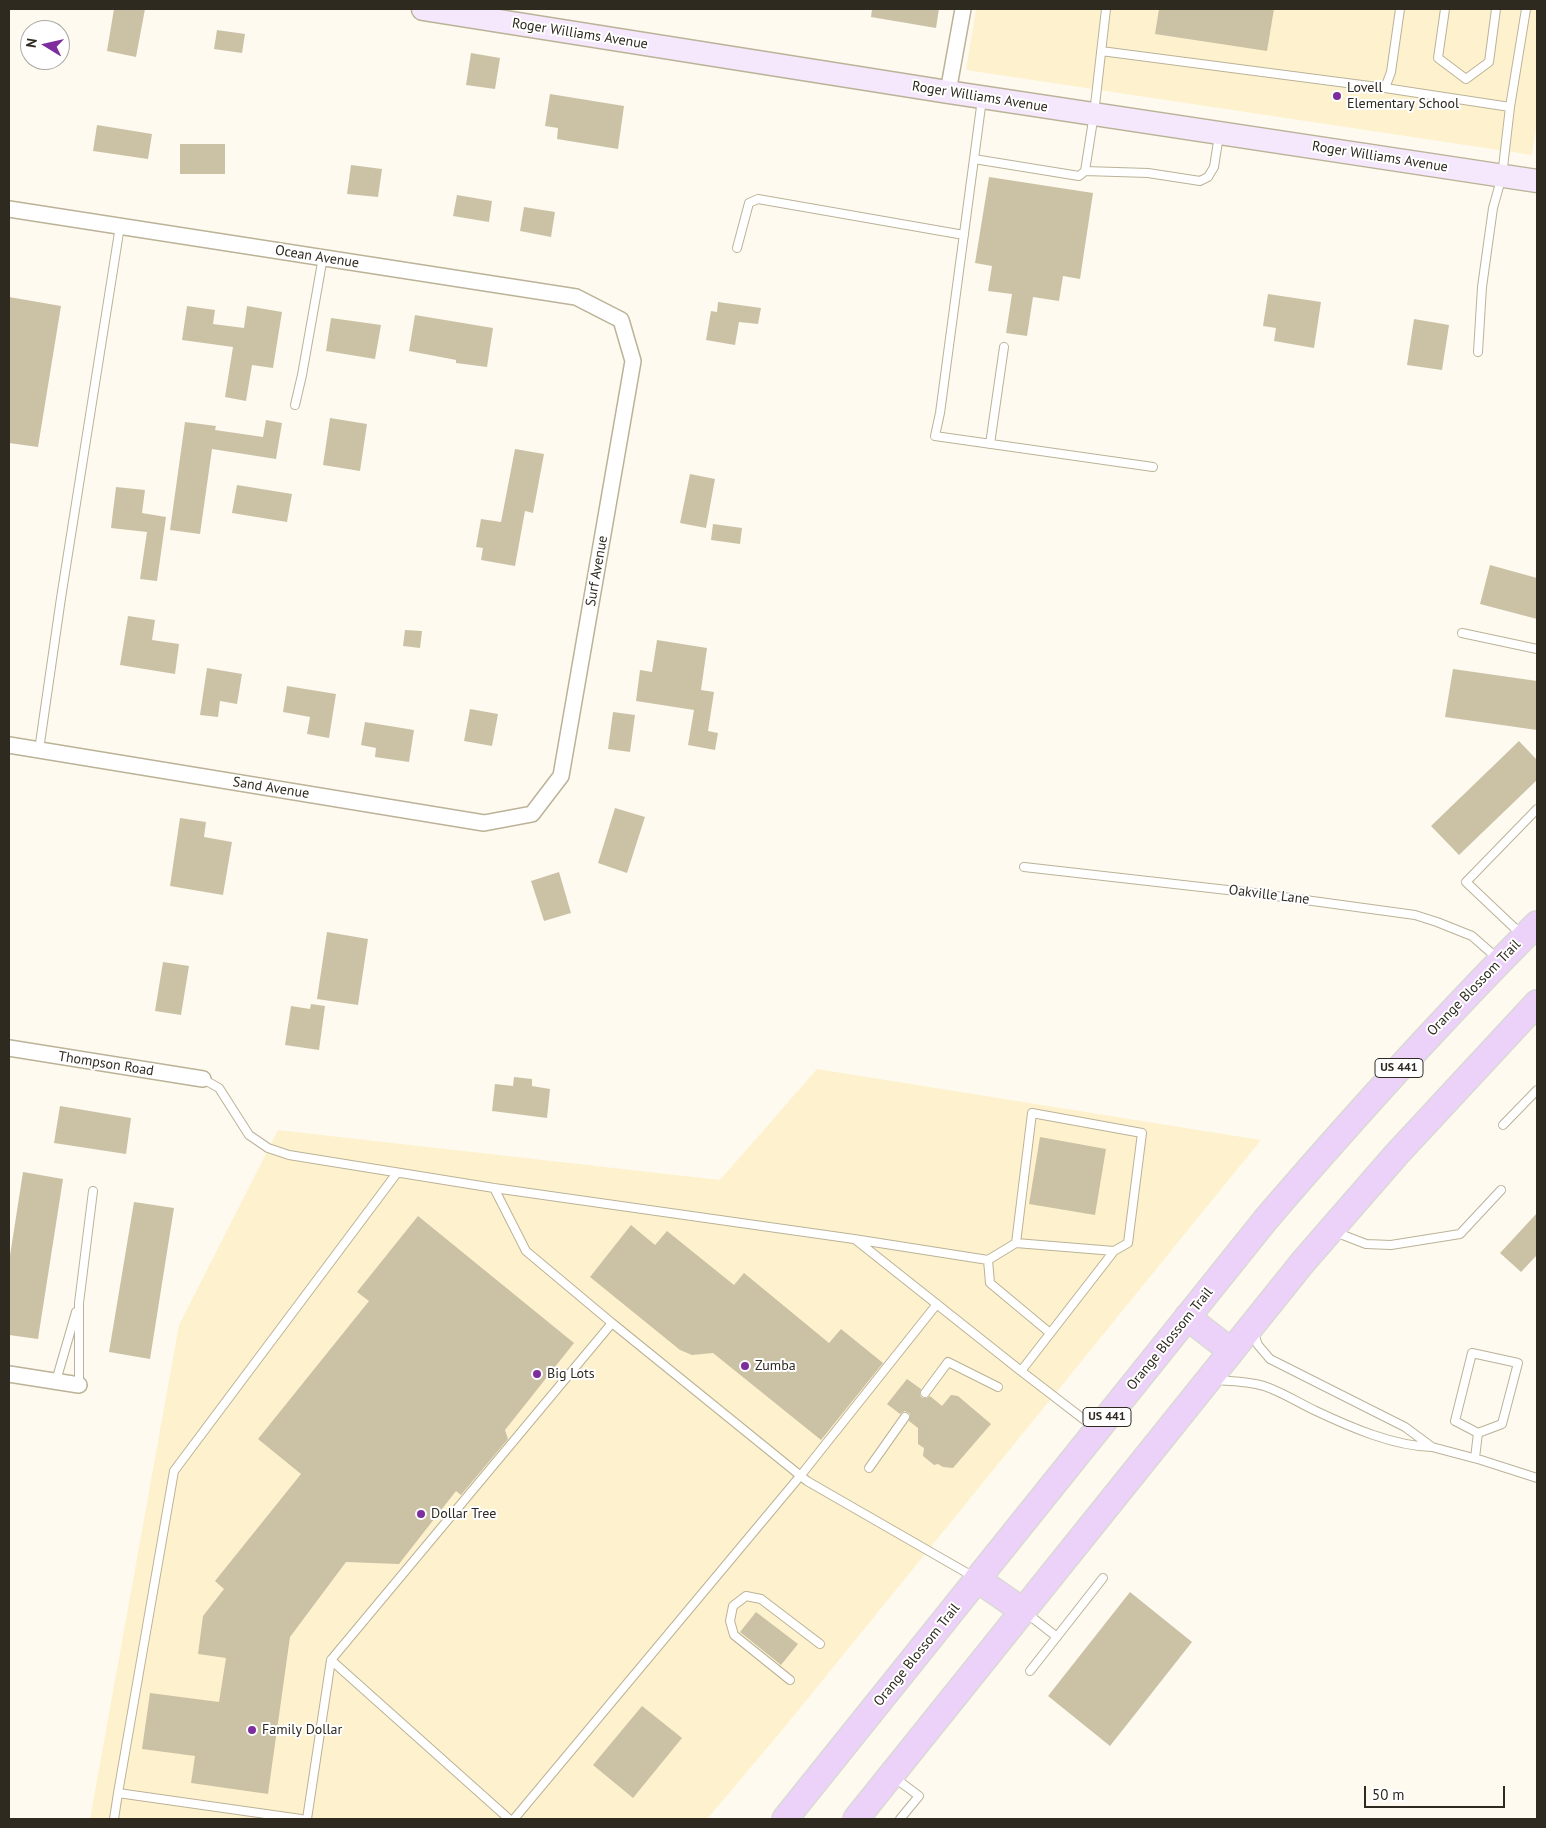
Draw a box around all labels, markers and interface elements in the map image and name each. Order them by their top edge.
street label: Roger Williams Avenue [511,15,649,53]
north arrow [20,20,70,70]
text: N [22,37,41,49]
street label: Roger Williams Avenue [911,78,1049,116]
place label: Lovell Elementary School [1347,80,1459,112]
marker: Lovell Elementary School [1331,90,1343,102]
street label: Roger Williams Avenue [1311,138,1449,176]
street label: Ocean Avenue [274,242,360,272]
street label: Surf Avenue [583,534,611,608]
street label: Sand Avenue [232,774,310,802]
street label: Oakville Lane [1228,882,1310,908]
street label: Orange Blossom Trail [1424,936,1524,1040]
street label: Thompson Road [57,1048,155,1080]
road number: US 441 [1375,1058,1423,1078]
street label: Orange Blossom Trail [1123,1284,1217,1394]
place label: Zumba [755,1358,796,1374]
marker: Zumba [739,1360,751,1372]
place label: Big Lots [547,1366,595,1382]
marker: Big Lots [531,1368,543,1380]
road number: US 441 [1083,1408,1131,1426]
place label: Dollar Tree [431,1506,496,1522]
marker: Dollar Tree [415,1508,427,1520]
street label: Orange Blossom Trail [870,1600,964,1710]
place label: Family Dollar [262,1722,342,1738]
marker: Family Dollar [246,1724,258,1736]
scale bar [1366,1776,1507,1808]
text: 50 m [1372,1785,1405,1804]

